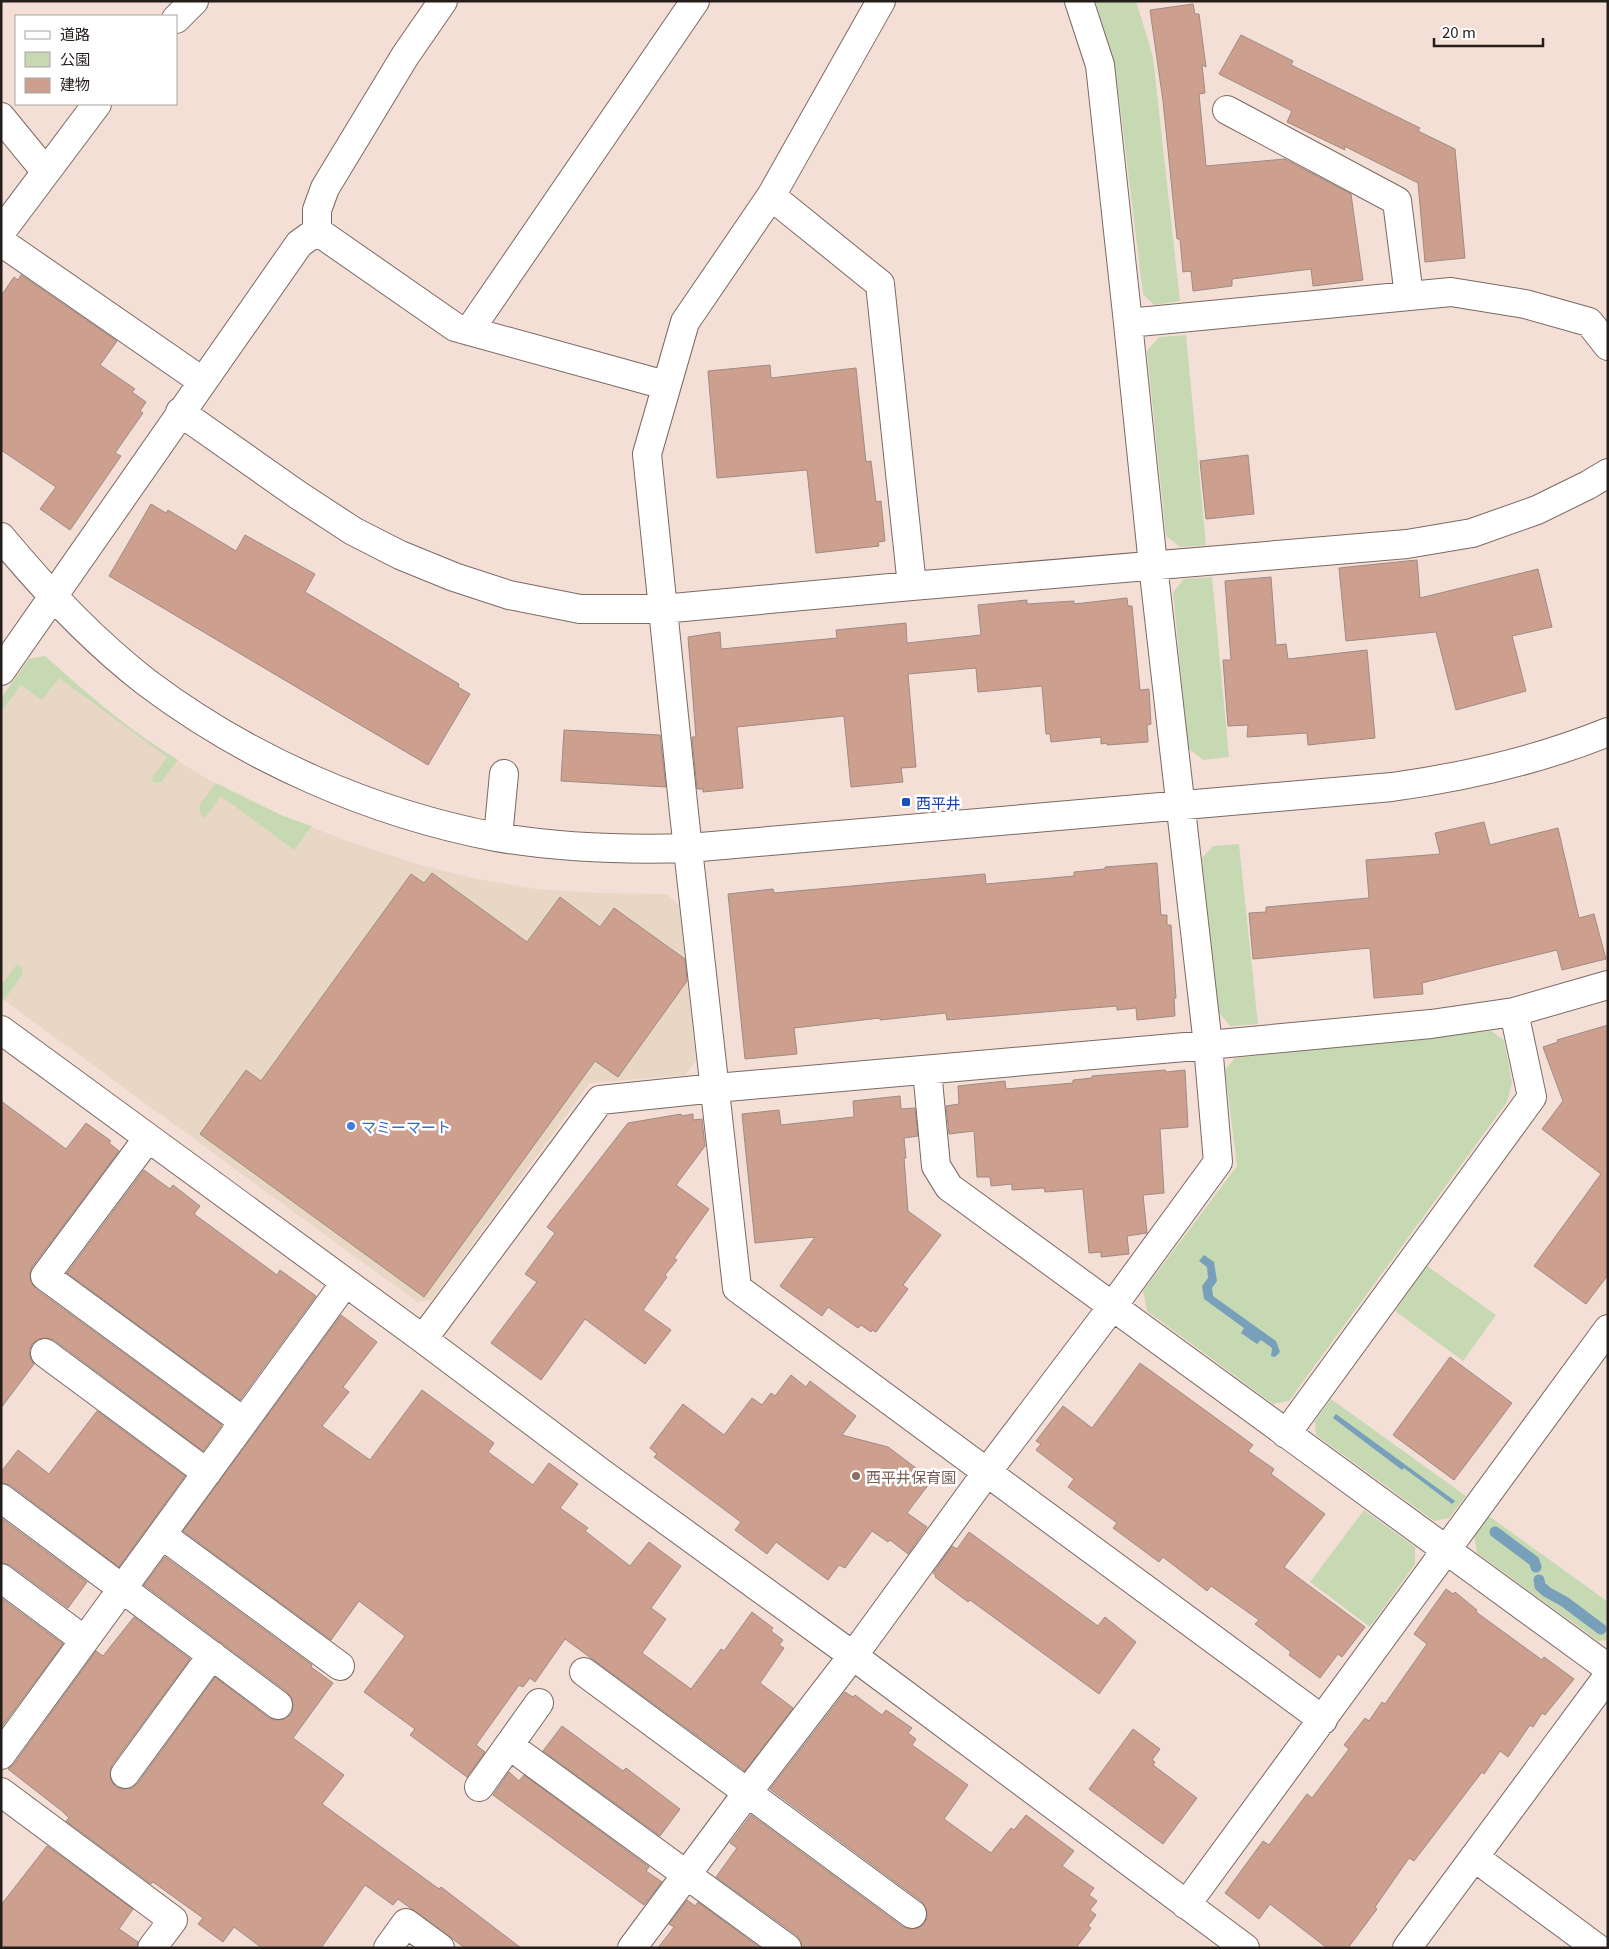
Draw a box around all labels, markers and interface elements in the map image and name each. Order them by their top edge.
legend [15,15,178,105]
scale bar [1434,15,1543,47]
text: 20 m [1442,21,1476,42]
text: 道路 [60,23,90,44]
text: 公園 [60,48,90,69]
text: 建物 [60,73,90,94]
place label: 西平井 [916,792,961,813]
marker: 西平井 [900,796,912,808]
place label: マミーマート [361,1116,451,1137]
marker: マミーマート [345,1120,357,1132]
place label: 西平井保育園 [866,1466,956,1487]
marker: 西平井保育園 [850,1470,862,1482]

